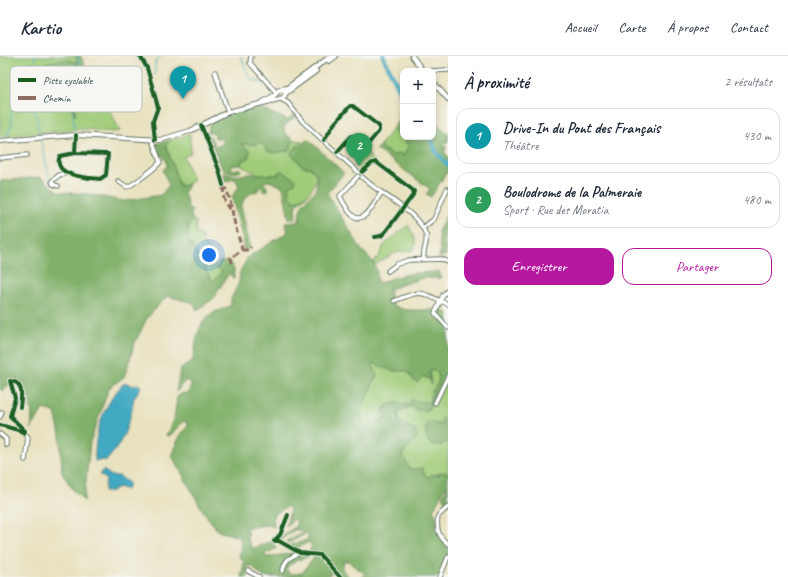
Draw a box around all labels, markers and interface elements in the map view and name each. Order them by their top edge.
text: Kartio [20,16,61,40]
text: Accueil [565,19,596,36]
text: Carte [618,19,645,36]
text: À propos [667,19,708,36]
text: Contact [730,19,768,36]
legend [10,66,142,112]
pin: 1 [170,66,196,99]
map controls [400,68,436,140]
button: + [400,68,436,104]
text: À proximité [464,72,529,93]
text: Piste cyclable [43,73,94,87]
text: 2 résultats [724,74,772,90]
text: Chemin [43,91,72,105]
button: − [400,104,436,140]
text: Drive-In du Pont des Français [503,119,660,138]
text: 1 [475,128,481,144]
text: 430 m [743,128,771,144]
pin: 2 [346,133,372,166]
text: Théâtre [503,138,538,154]
text: Boulodrome de la Palmeraie [503,183,641,202]
text: 2 [475,192,481,208]
text: 480 m [743,192,771,208]
text: Sport · Rue des Moratia [503,202,608,218]
your location [199,245,219,265]
button: Enregistrer [464,248,614,285]
button: Partager [622,248,772,285]

